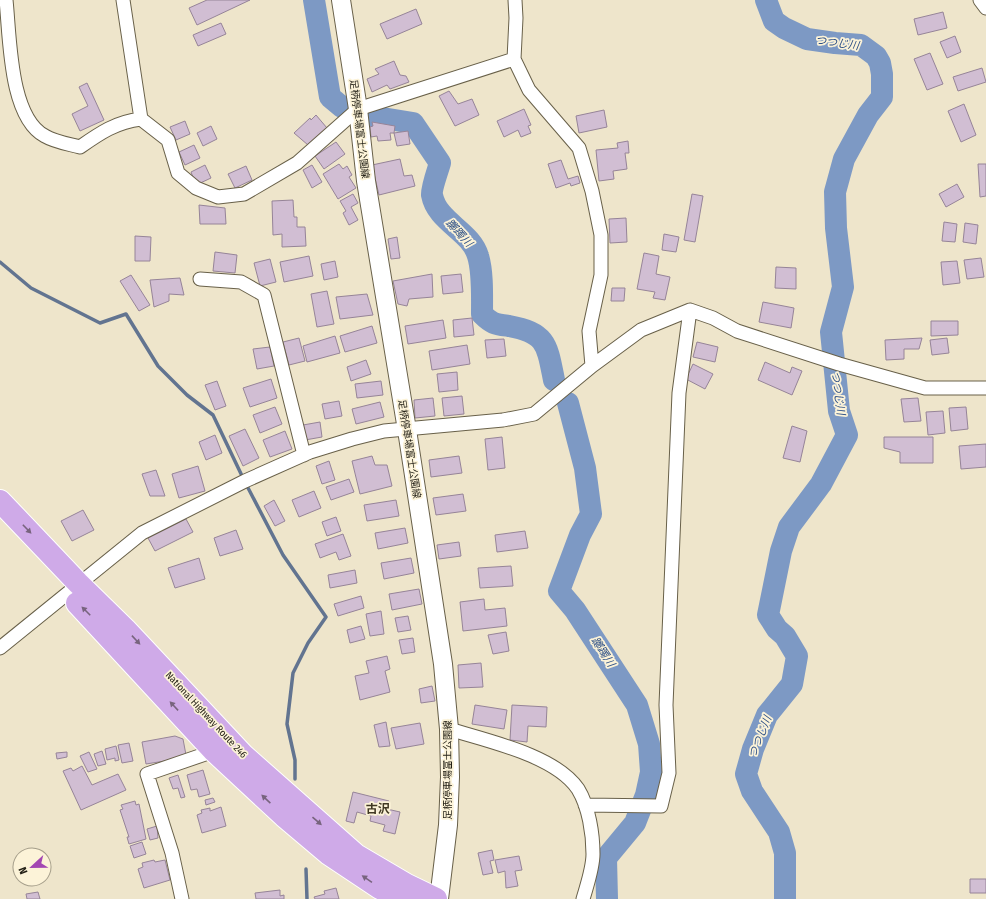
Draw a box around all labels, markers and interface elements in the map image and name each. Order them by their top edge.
water label: つつじ川 [814,34,861,53]
street label: 足柄停車場富士公園線 [347,79,371,179]
water label: 躑躅川 [443,216,476,250]
water label: つつじ川 [829,370,848,417]
street label: 足柄停車場富士公園線 [395,399,423,499]
one-way arrow [22,524,32,534]
one-way arrow [81,606,91,616]
one-way arrow [131,635,140,645]
water label: 躑躅川 [589,635,618,670]
street label: National Highway Route 246 [163,669,249,761]
one-way arrow [170,701,179,712]
water label: つつじ川 [746,713,775,760]
street label: 足柄停車場富士公園線 [442,720,454,820]
one-way arrow [261,794,271,804]
district label: 古沢 [366,802,390,816]
one-way arrow [311,816,322,825]
north arrow [12,847,52,887]
text: N [16,865,30,876]
one-way arrow [361,876,373,883]

